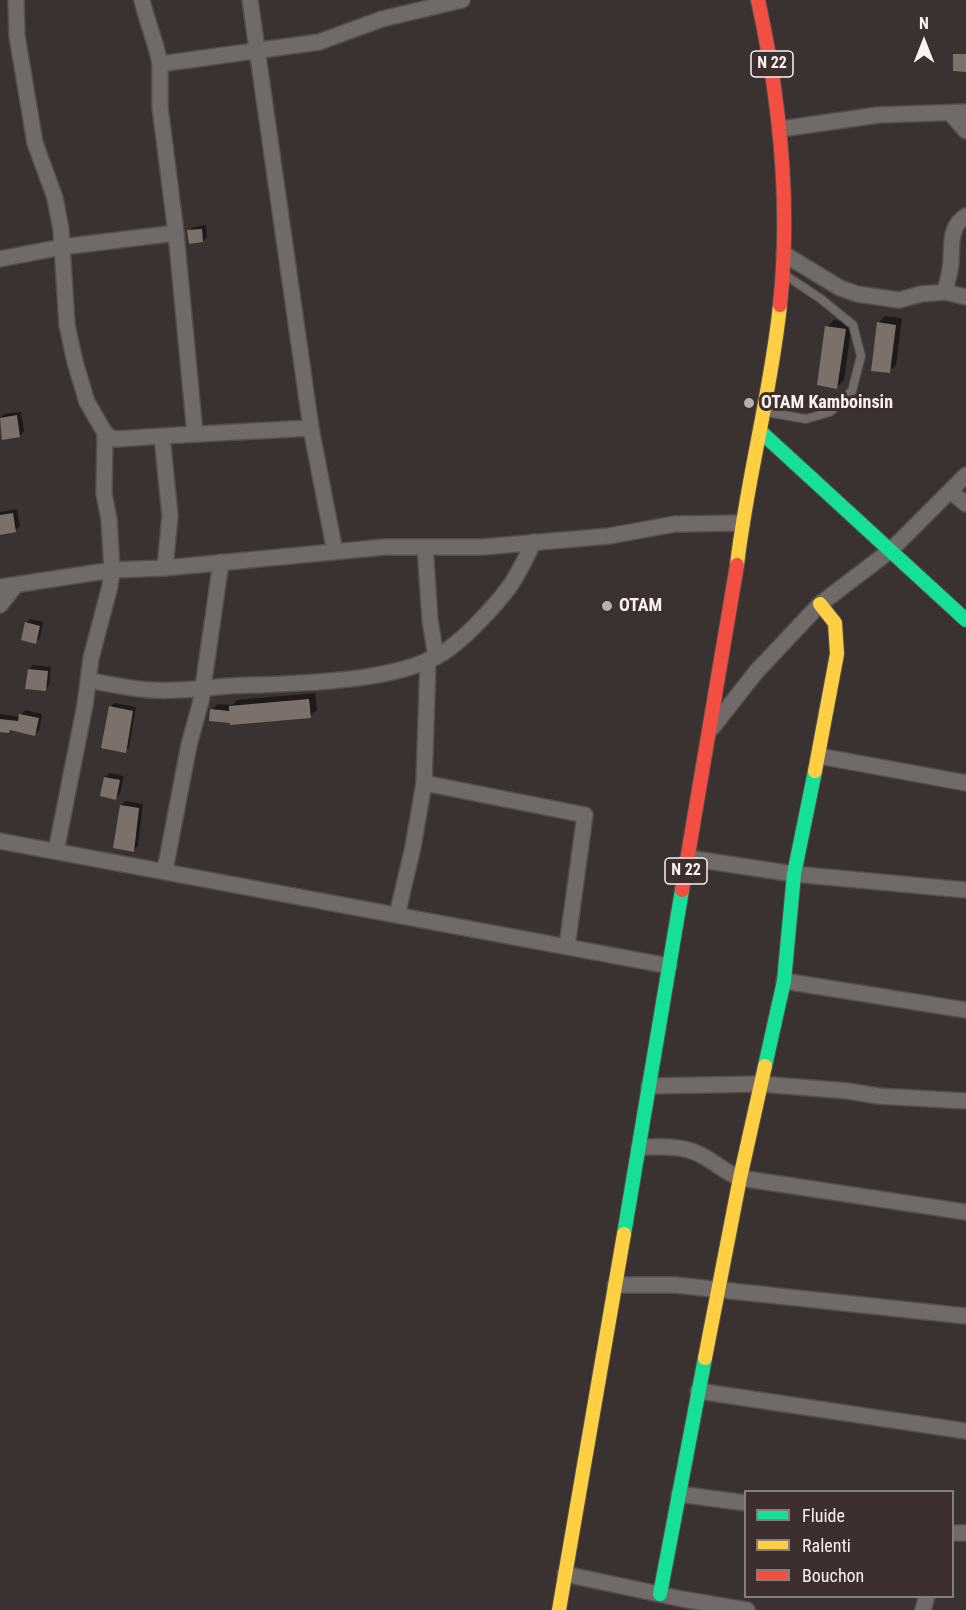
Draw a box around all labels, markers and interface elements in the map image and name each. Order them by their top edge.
north arrow [894,12,954,72]
text: N [919,14,929,33]
road number: N 22 [751,51,793,77]
place label: OTAM Kamboinsin [761,392,893,414]
marker: OTAM Kamboinsin [742,396,756,410]
place label: OTAM [619,595,662,617]
marker: OTAM [600,599,614,613]
road number: N 22 [665,858,707,884]
legend [744,1490,954,1598]
text: Fluide [802,1505,845,1526]
text: Ralenti [802,1535,851,1556]
text: Bouchon [802,1565,864,1586]

